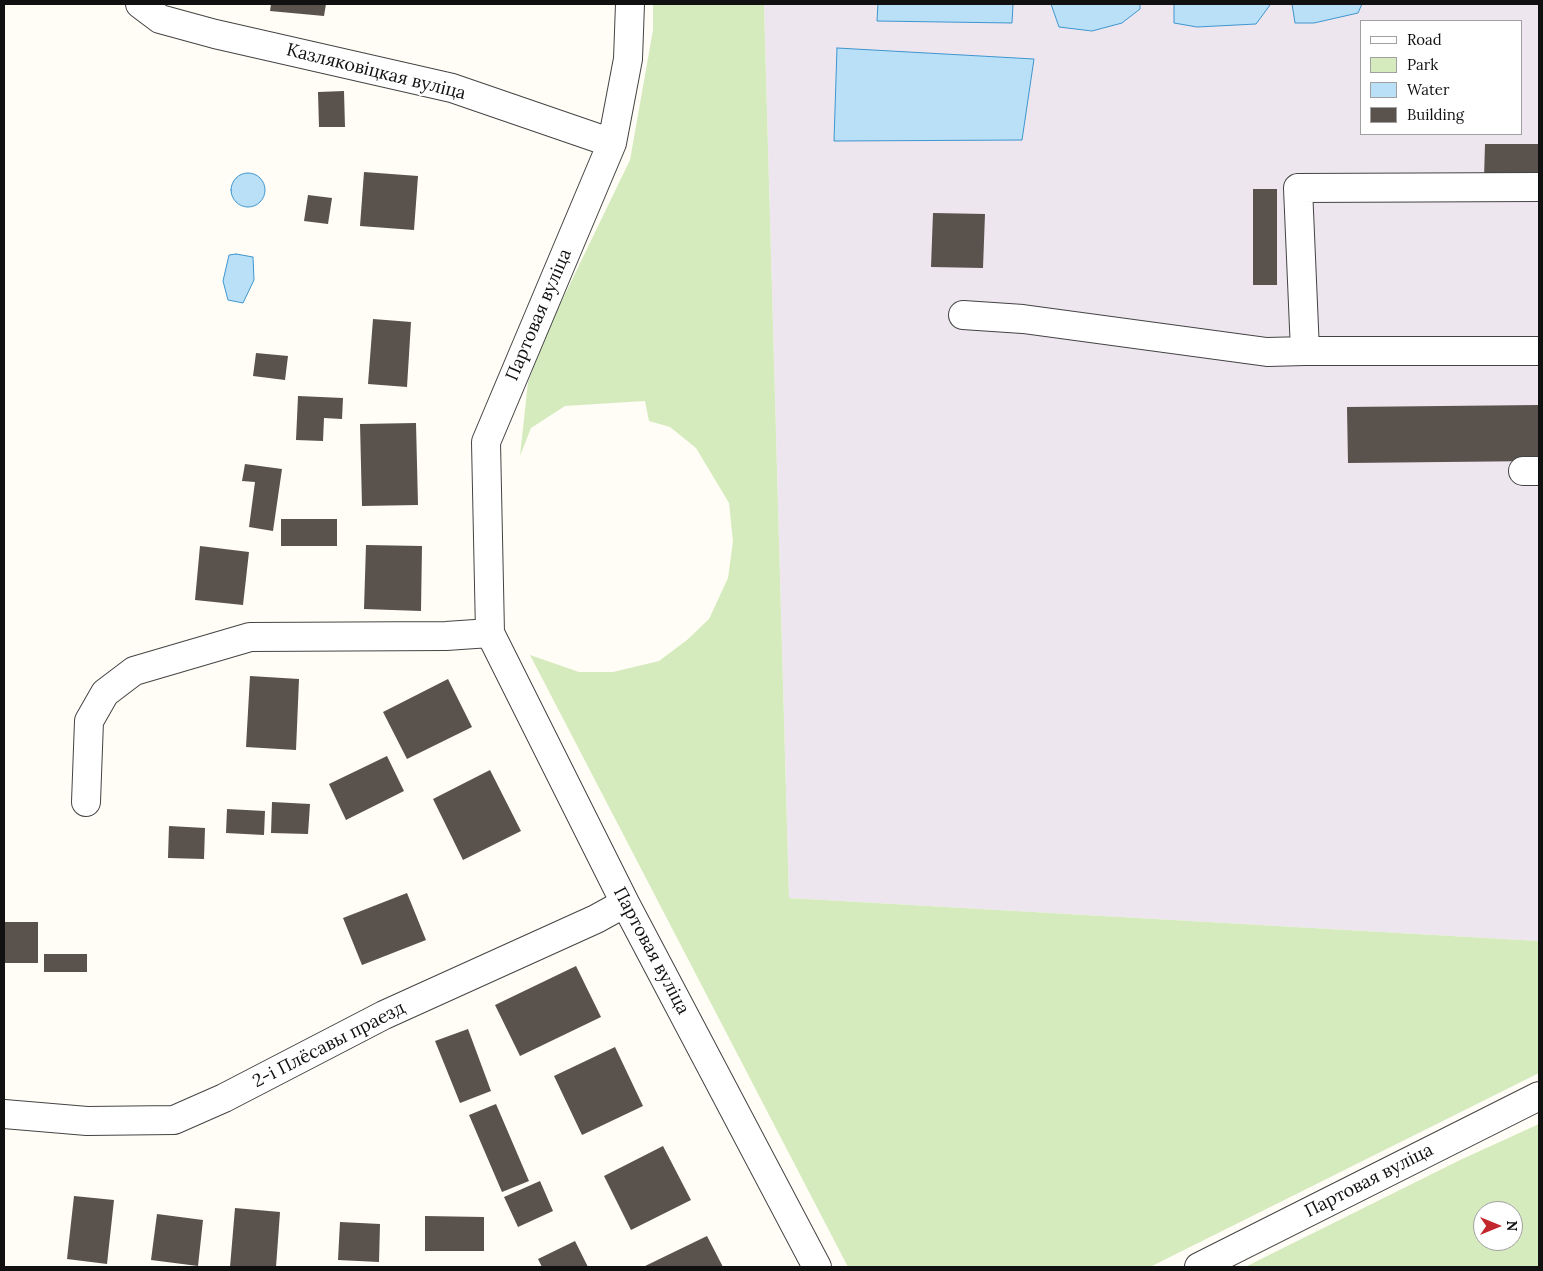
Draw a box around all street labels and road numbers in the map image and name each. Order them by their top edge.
street label: Казляковіцкая вуліца [284,39,468,105]
street label: Партовая вуліца [501,246,577,384]
street label: Партовая вуліца [608,884,694,1018]
street label: 2-і Плёсавы праезд [249,997,409,1093]
street label: Партовая вуліца [1301,1139,1437,1223]

